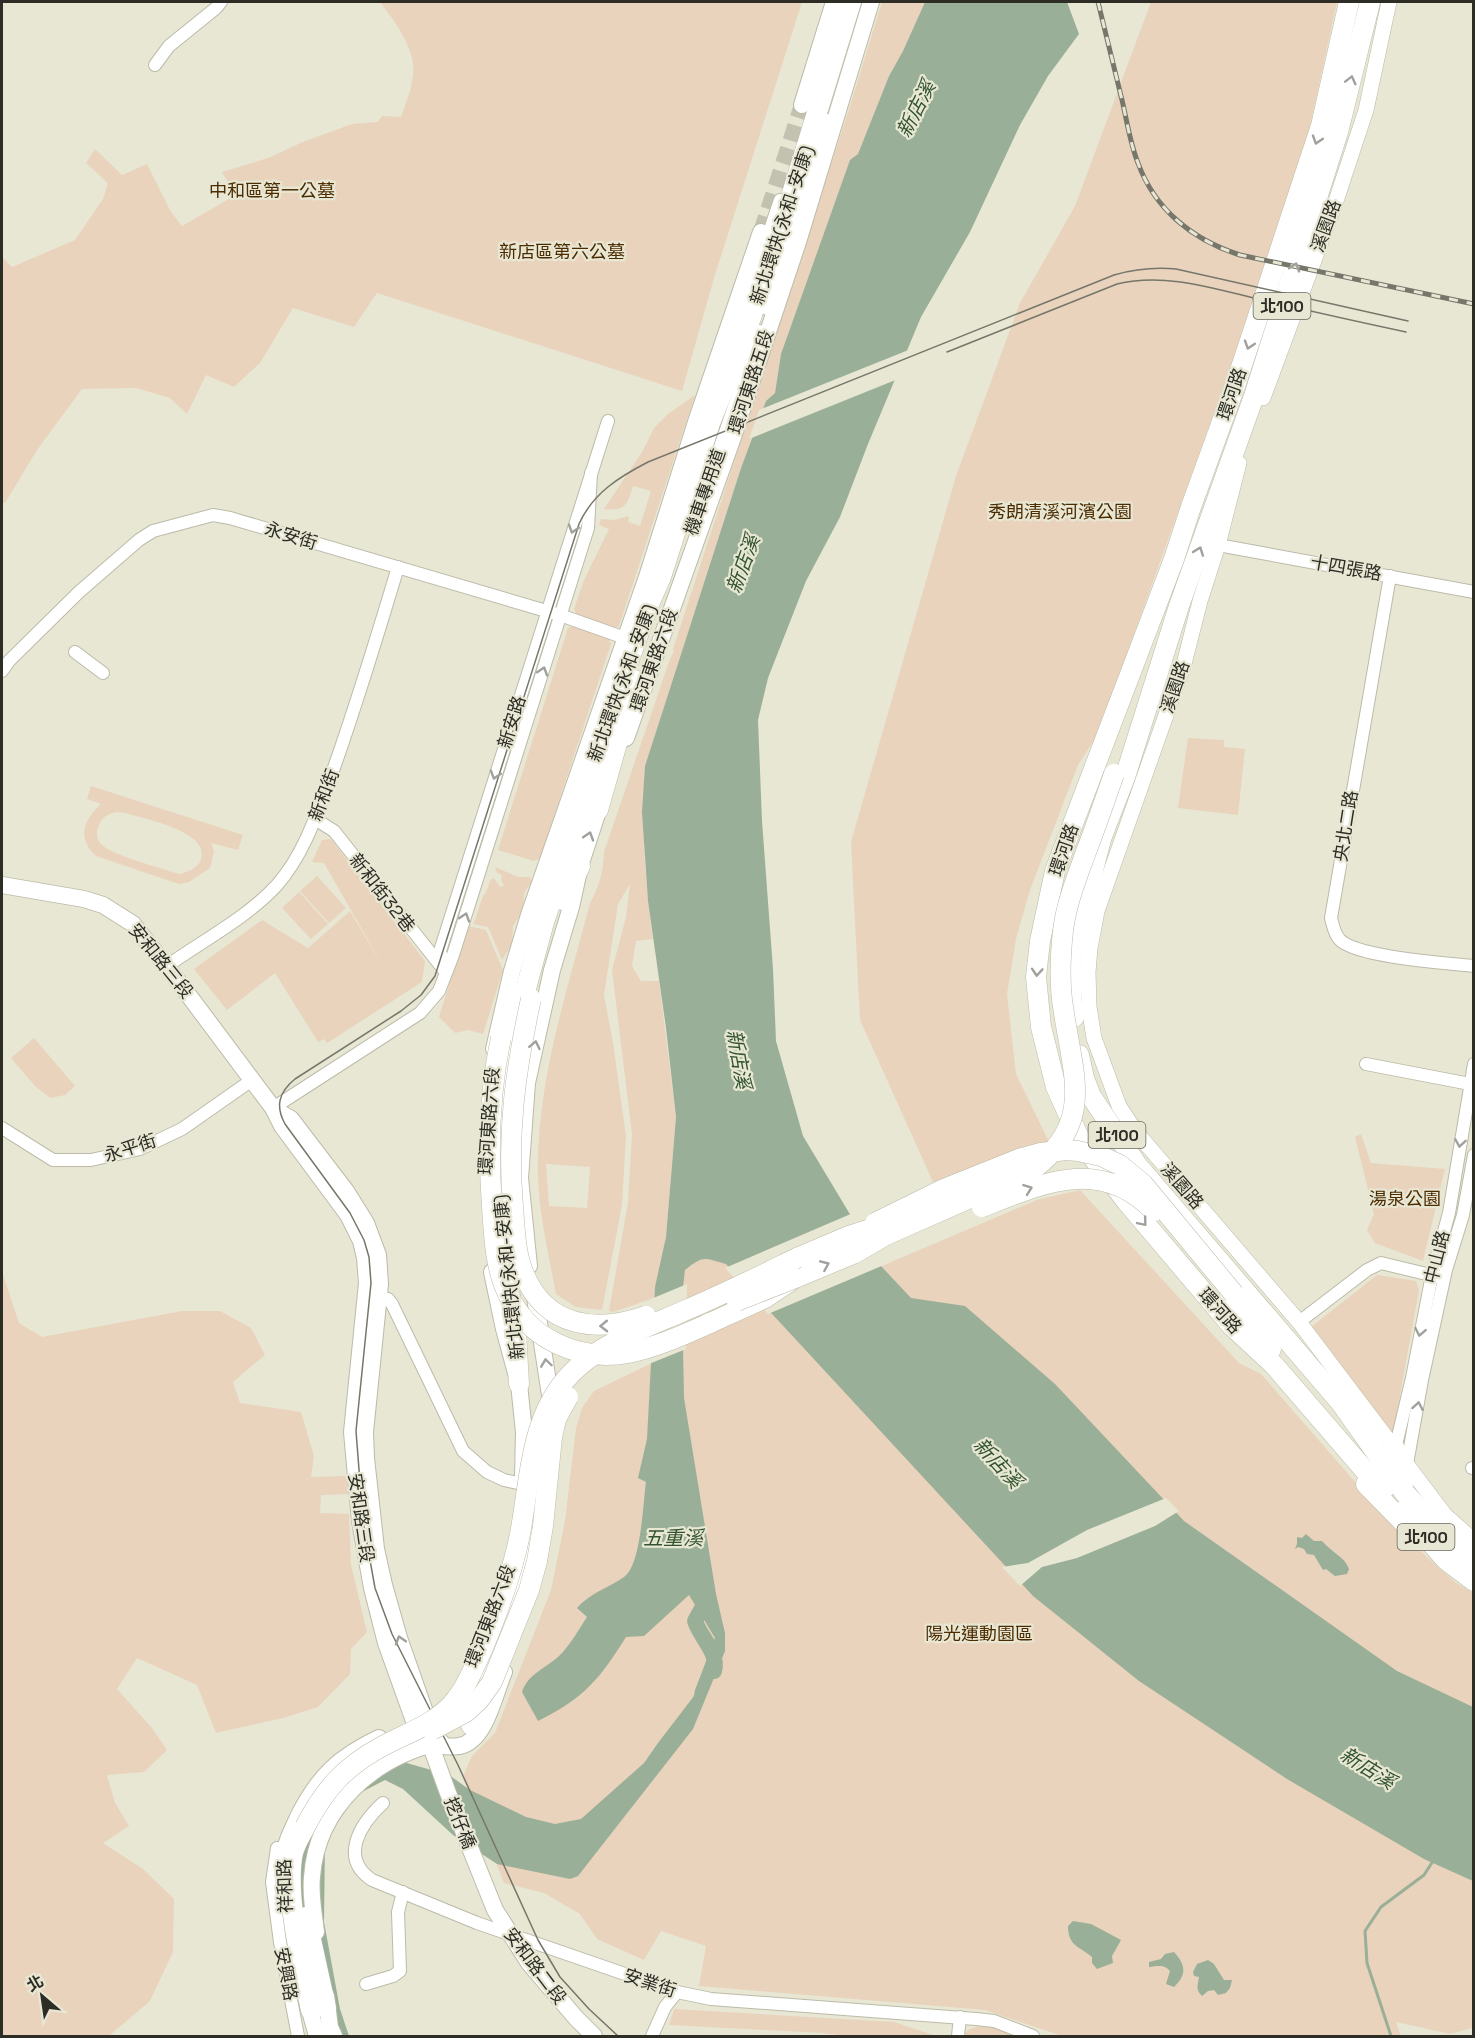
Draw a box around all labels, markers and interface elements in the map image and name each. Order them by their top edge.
water label: 新店溪 [891,74,943,142]
one-way arrow [1343,75,1356,85]
one-way arrow [1311,134,1324,145]
street label: 新北環快(永和-安康) [745,142,818,307]
park label: 中和區第一公墓 [209,179,335,202]
street label: 溪園路 [1305,197,1346,255]
park label: 新店區第六公墓 [499,240,625,263]
one-way arrow [1287,262,1300,273]
road number: 北100 [1254,293,1310,319]
street label: 環河東路五段 [723,327,778,437]
one-way arrow [1243,339,1256,350]
street label: 環河路 [1212,365,1251,423]
street label: 機車專用道 [679,446,730,538]
park label: 秀朗清溪河濱公園 [988,500,1132,523]
street label: 永安街 [262,517,320,554]
one-way arrow [568,523,580,534]
water label: 新店溪 [721,529,767,597]
one-way arrow [1191,546,1204,557]
street label: 十四張路 [1309,550,1384,585]
street label: 新北環快(永和-安康) [582,601,661,765]
street label: 環河東路六段 [625,605,682,715]
street label: 溪園路 [1155,658,1194,716]
one-way arrow [536,666,548,677]
street label: 新安路 [493,693,530,751]
street label: 新和街 [303,765,344,824]
one-way arrow [490,769,502,780]
street label: 央北二路 [1329,789,1362,863]
street label: 環河路 [1044,821,1083,879]
one-way arrow [582,831,595,842]
street label: 新和街32巷 [344,849,420,937]
one-way arrow [458,912,470,923]
street label: 安和路三段 [124,918,199,1003]
one-way arrow [1031,967,1044,976]
water label: 新店溪 [721,1027,758,1094]
one-way arrow [528,1040,541,1050]
street label: 環河東路六段 [473,1066,504,1176]
road number: 北100 [1088,1122,1146,1148]
street label: 永平街 [101,1128,159,1167]
one-way arrow [1455,1138,1467,1147]
street label: 溪園路 [1156,1158,1209,1214]
one-way arrow [1022,1184,1033,1197]
park label: 湯泉公園 [1369,1187,1441,1210]
street label: 新北環快(永和-安康) [488,1193,529,1361]
one-way arrow [1136,1215,1147,1226]
street label: 中山路 [1419,1228,1454,1286]
one-way arrow [819,1260,830,1272]
street label: 環河路 [1194,1283,1247,1338]
one-way arrow [599,1319,608,1332]
one-way arrow [1414,1327,1427,1337]
one-way arrow [540,1358,552,1367]
one-way arrow [1411,1401,1423,1411]
water label: 新店溪 [968,1432,1030,1496]
street label: 安和路三段 [344,1472,379,1564]
road number: 北100 [1398,1524,1454,1550]
water label: 五重溪 [643,1525,706,1551]
street label: 環河東路六段 [459,1561,520,1670]
park label: 陽光運動園區 [925,1622,1033,1645]
one-way arrow [394,1635,407,1646]
water label: 新店溪 [1336,1741,1403,1797]
street label: 挖仔橋 [440,1793,481,1852]
street label: 祥和路 [272,1859,297,1913]
street label: 安和路二段 [499,1923,572,2009]
street label: 安興路 [270,1945,303,2003]
street label: 安業街 [621,1963,679,2002]
north arrow [12,1966,72,2026]
text: 北 [23,1970,47,1996]

